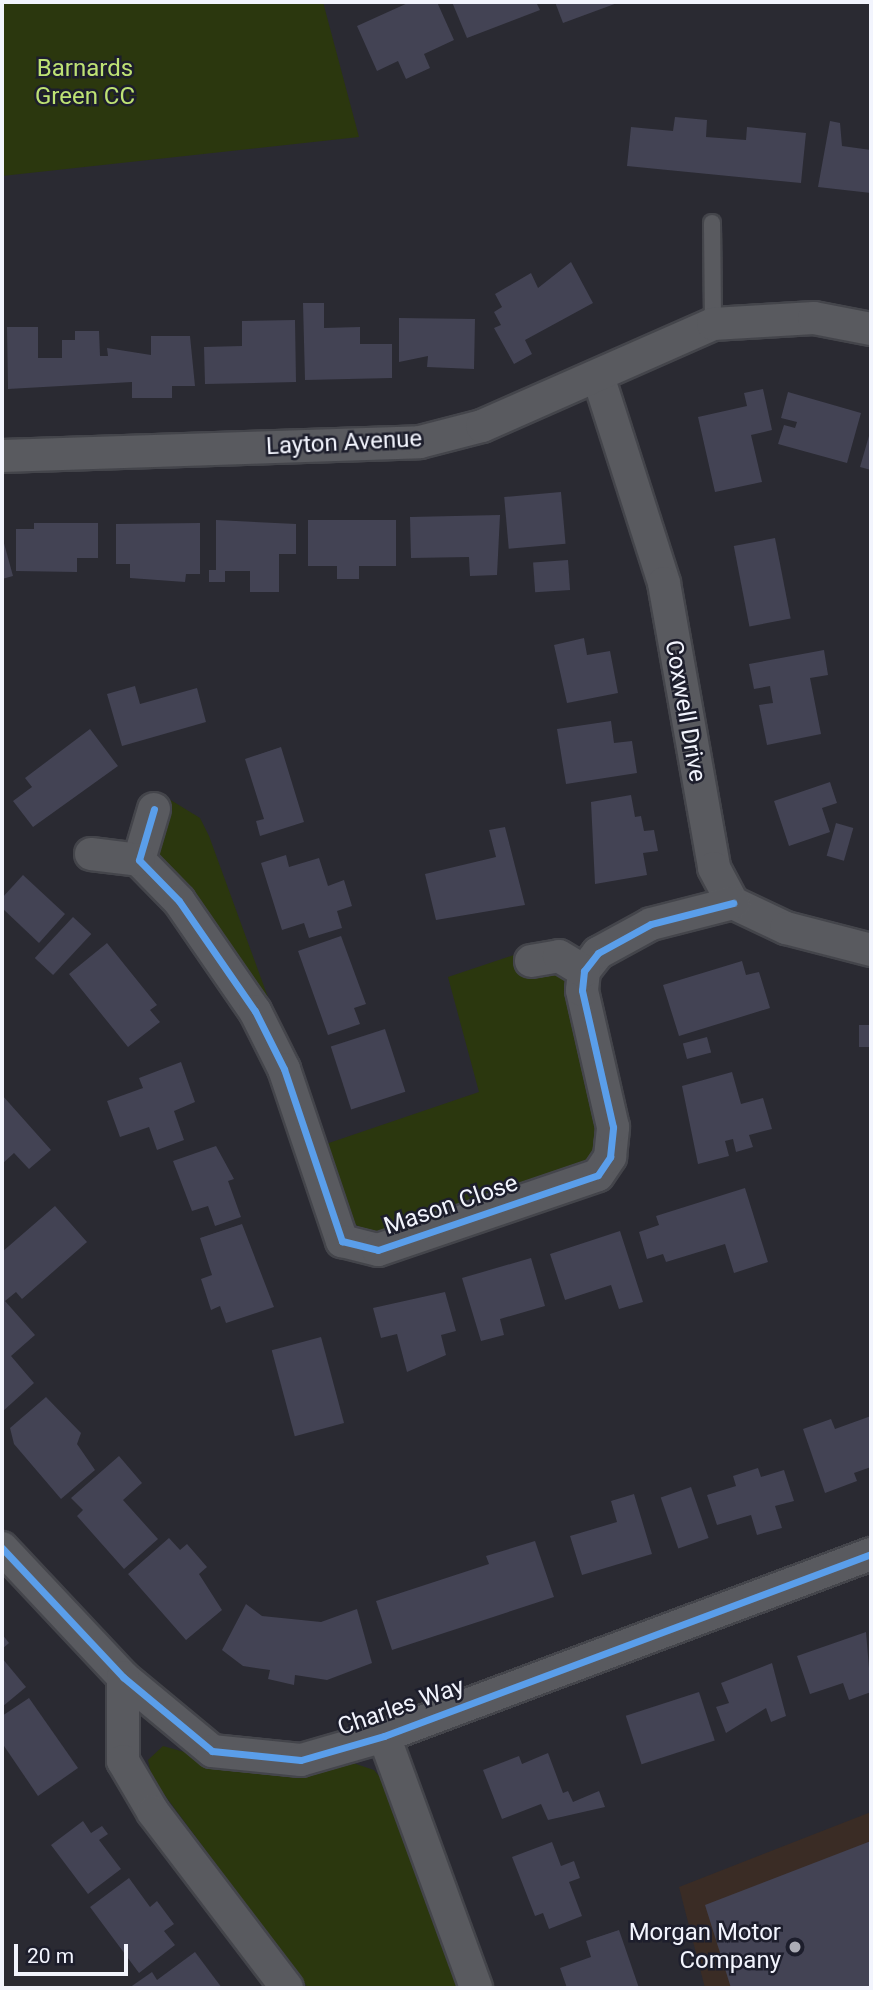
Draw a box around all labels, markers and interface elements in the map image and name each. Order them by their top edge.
park label: Barnards Green CC [35,55,135,111]
street label: Layton Avenue [265,425,423,461]
street label: Coxwell Drive [658,638,712,784]
street label: Mason Close [380,1169,522,1241]
street label: Charles Way [334,1672,468,1742]
place label: Morgan Motor Company [629,1919,781,1975]
scale bar [18,1930,131,1974]
marker: Morgan Motor Company [787,1939,803,1955]
text: 20 m [27,1944,74,1968]

